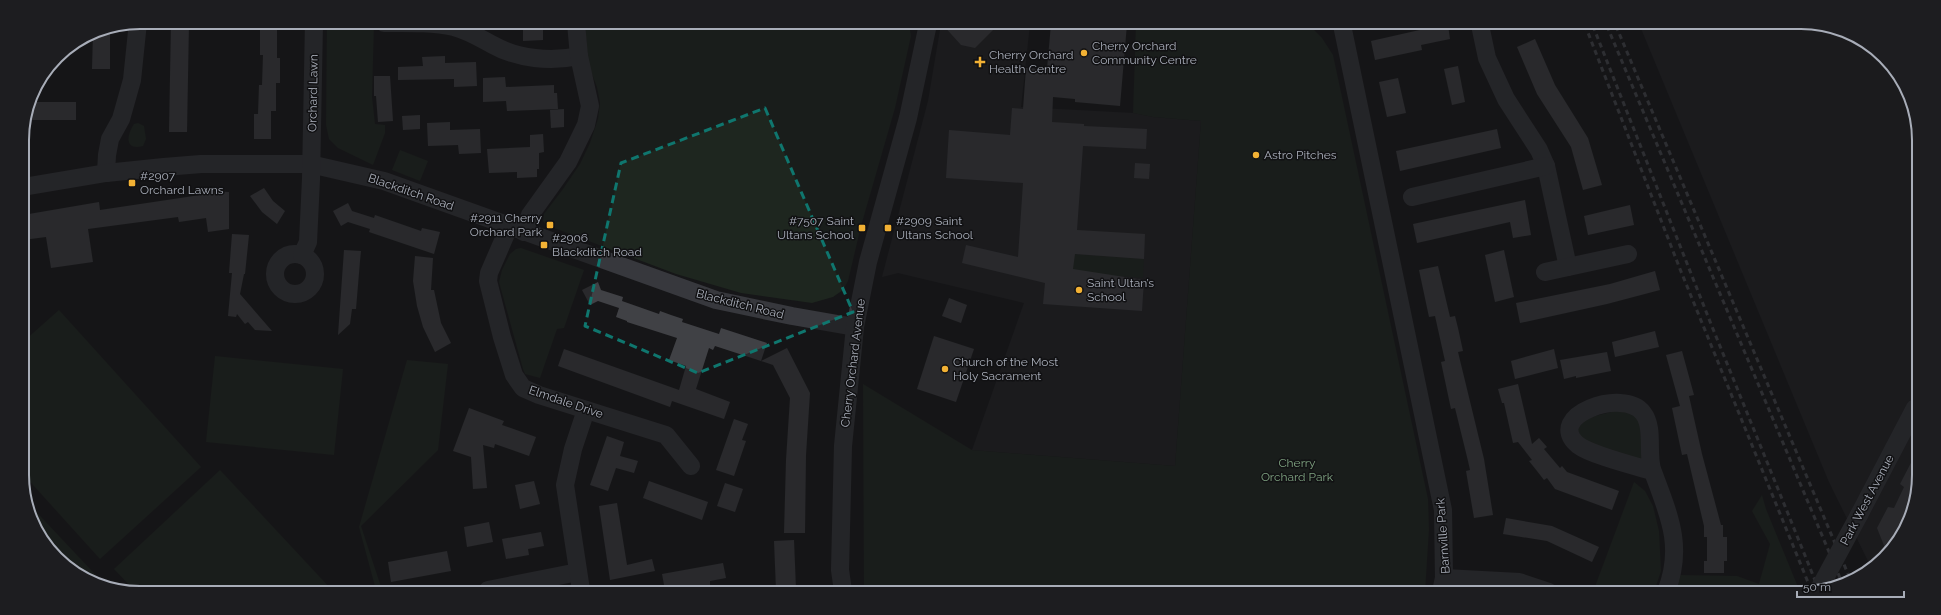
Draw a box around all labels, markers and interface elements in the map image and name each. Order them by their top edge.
place label: Cherry Orchard Community Centre [1092,39,1197,67]
place label: Cherry Orchard Health Centre [989,48,1074,76]
marker: Cherry Orchard Community Centre [1079,48,1089,58]
street label: Orchard Lawn [305,54,321,132]
marker: Cherry Orchard Health Centre [974,56,986,68]
place label: Astro Pitches [1264,148,1337,162]
marker: Astro Pitches [1251,150,1261,160]
place label: #2907 Orchard Lawns [140,169,224,197]
street label: Blackditch Road [366,171,456,213]
marker: #2907 Orchard Lawns [127,178,137,188]
place label: #2911 Cherry Orchard Park [470,211,543,239]
place label: #7507 Saint Ultans School [777,214,855,242]
place label: #2909 Saint Ultans School [896,214,974,242]
marker: #2911 Cherry Orchard Park [545,220,555,230]
marker: #7507 Saint Ultans School [857,223,867,233]
marker: #2909 Saint Ultans School [883,223,893,233]
place label: #2906 Blackditch Road [552,231,642,259]
marker: #2906 Blackditch Road [539,240,549,250]
place label: Saint Ultan’s School [1087,276,1154,304]
marker: Saint Ultan’s School [1074,285,1084,295]
street label: Blackditch Road [695,286,785,322]
street label: Cherry Orchard Avenue [838,298,868,428]
place label: Church of the Most Holy Sacrament [953,355,1058,383]
marker: Church of the Most Holy Sacrament [940,364,950,374]
street label: Elmdale Drive [527,383,605,421]
street label: Park West Avenue [1837,452,1897,548]
park label: Cherry Orchard Park [1261,456,1334,484]
street label: Barnville Park [1433,497,1453,574]
scale bar [1797,573,1904,599]
text: 50 m [1803,580,1831,594]

